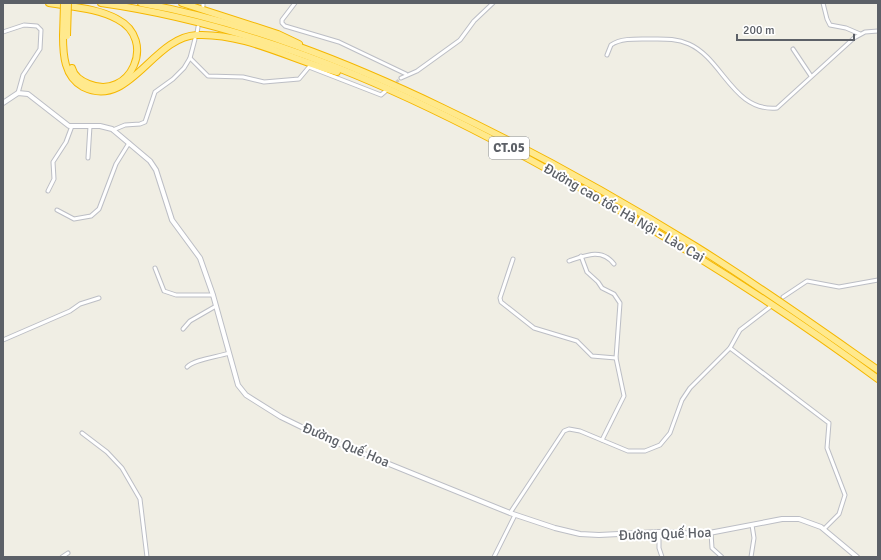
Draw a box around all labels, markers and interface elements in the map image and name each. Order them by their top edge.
scale bar [737,16,854,42]
text: 200 m [743,23,775,38]
road number: CT.05 [489,137,529,159]
street label: Đường cao tốc Hà Nội - Lào Cai [540,160,708,266]
street label: Đường Quế Hoa [300,419,392,471]
street label: Đường Quế Hoa [618,524,712,544]

